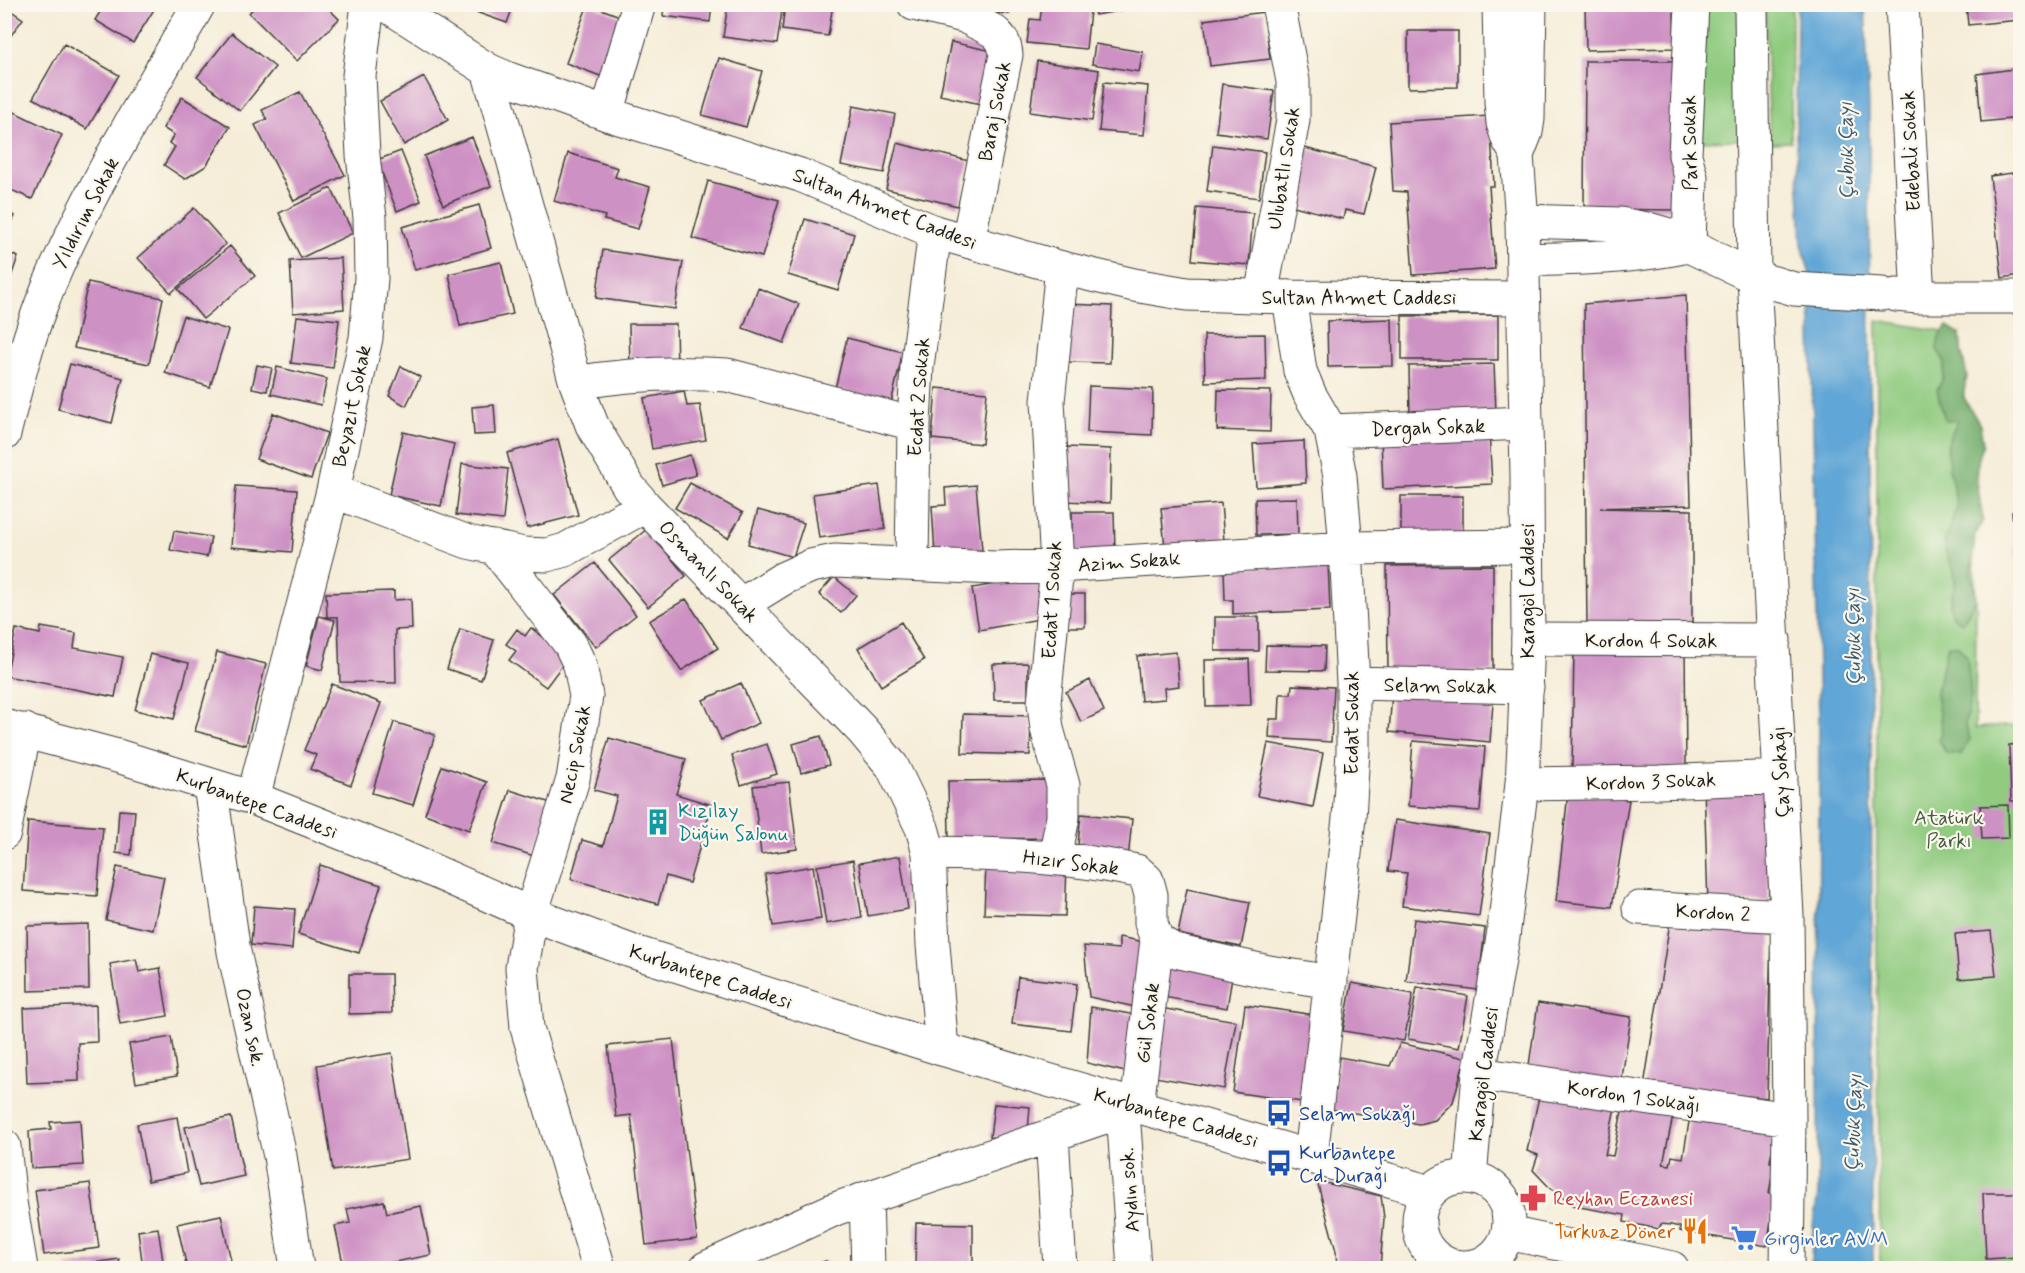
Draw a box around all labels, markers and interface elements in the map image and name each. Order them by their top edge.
street label: Baraj Sokak [973,59,1018,164]
street label: Edebali Sokak [1895,90,1928,212]
street label: Park Sokak [1676,95,1705,191]
water label: Çubuk Çayı [1832,101,1862,200]
street label: Ulubatlı Sokak [1261,105,1308,232]
street label: Yıldırım Sokak [46,153,126,274]
street label: Sultan Ahmet Caddesi [789,162,980,257]
street label: Sultan Ahmet Caddesi [1262,285,1456,312]
street label: Ecdat 2 Sokak [902,336,937,458]
street label: Beyazıt Sokak [326,343,379,470]
street label: Dergah Sokak [1371,413,1486,445]
street label: Osmanlı Sokak [652,515,764,629]
street label: Karagöl Caddesi [1515,523,1543,659]
street label: Ecdat 1 Sokak [1036,540,1069,660]
street label: Azim Sokak [1077,545,1181,580]
water label: Çubuk Çayı [1839,587,1869,686]
street label: Kordon 4 Sokak [1585,628,1717,655]
street label: Ecdat Sokak [1339,671,1366,775]
street label: Selam Sokak [1383,672,1497,701]
street label: Necip Sokak [553,703,598,806]
street label: Çay Sokağı [1766,725,1797,818]
street label: Kurbantepe Caddesi [172,763,341,846]
street label: Kordon 3 Sokak [1586,767,1717,798]
place label: Kızılay Düğün Salonu [678,798,788,848]
park label: Atatürk Parkı [1914,805,1984,855]
building icon: Kızılay Düğün Salonu [643,807,673,837]
street label: Hızır Sokak [1021,844,1120,883]
street label: Kordon 2 [1675,898,1751,929]
street label: Kurbantepe Caddesi [626,938,796,1017]
street label: Gül Sokak [1130,981,1167,1065]
street label: Ozan sok. [228,986,271,1069]
street label: Karagöl Caddesi [1463,1005,1507,1143]
water label: Çubuk Çayı [1838,1073,1870,1173]
street label: Kordon 1 Sokağı [1565,1075,1702,1120]
street label: Kurbantepe Caddesi [1090,1082,1261,1155]
bus stop icon: Selam Sokağı [1264,1098,1294,1128]
place label: Selam Sokağı [1299,1101,1416,1128]
place label: Kurbantepe Cd. Durağı [1299,1140,1396,1190]
street label: Aydın sok. [1114,1147,1147,1233]
bus stop icon: Kurbantepe Cd. Durağı [1264,1148,1294,1178]
pharmacy icon: Reyhan Eczanesi [1518,1183,1548,1213]
place label: Reyhan Eczanesi [1553,1186,1693,1213]
restaurant icon: Turkuaz Döner [1680,1216,1710,1246]
place label: Turkuaz Döner [1555,1219,1676,1246]
supermarket icon: Girginler AVM [1729,1223,1759,1253]
place label: Girginler AVM [1764,1226,1888,1254]

